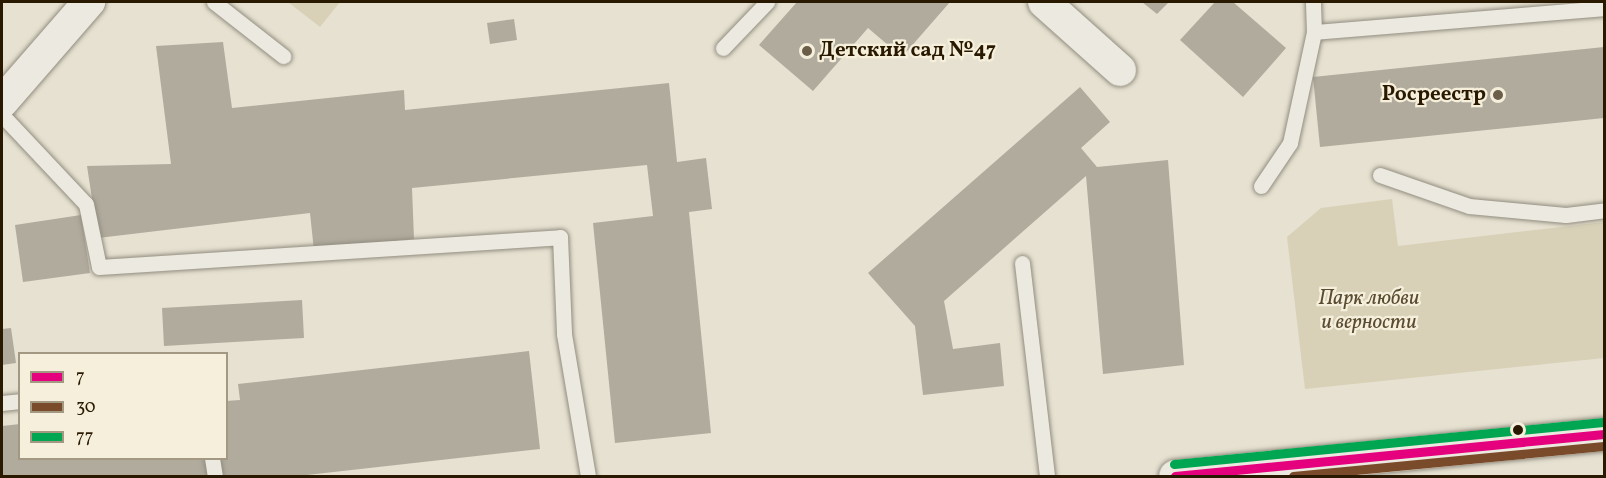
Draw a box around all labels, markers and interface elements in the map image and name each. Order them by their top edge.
place label: Детский сад №47 [819,38,996,64]
marker: Детский сад №47 [800,44,814,58]
place label: Росреестр [1382,82,1486,108]
marker: Росреестр [1491,88,1505,102]
park label: Парк любви и верности [1319,286,1419,336]
legend [18,352,228,460]
text: 7 [76,365,85,390]
text: 30 [76,395,96,420]
unlabelled marker [1512,424,1524,436]
text: 77 [76,425,93,450]

